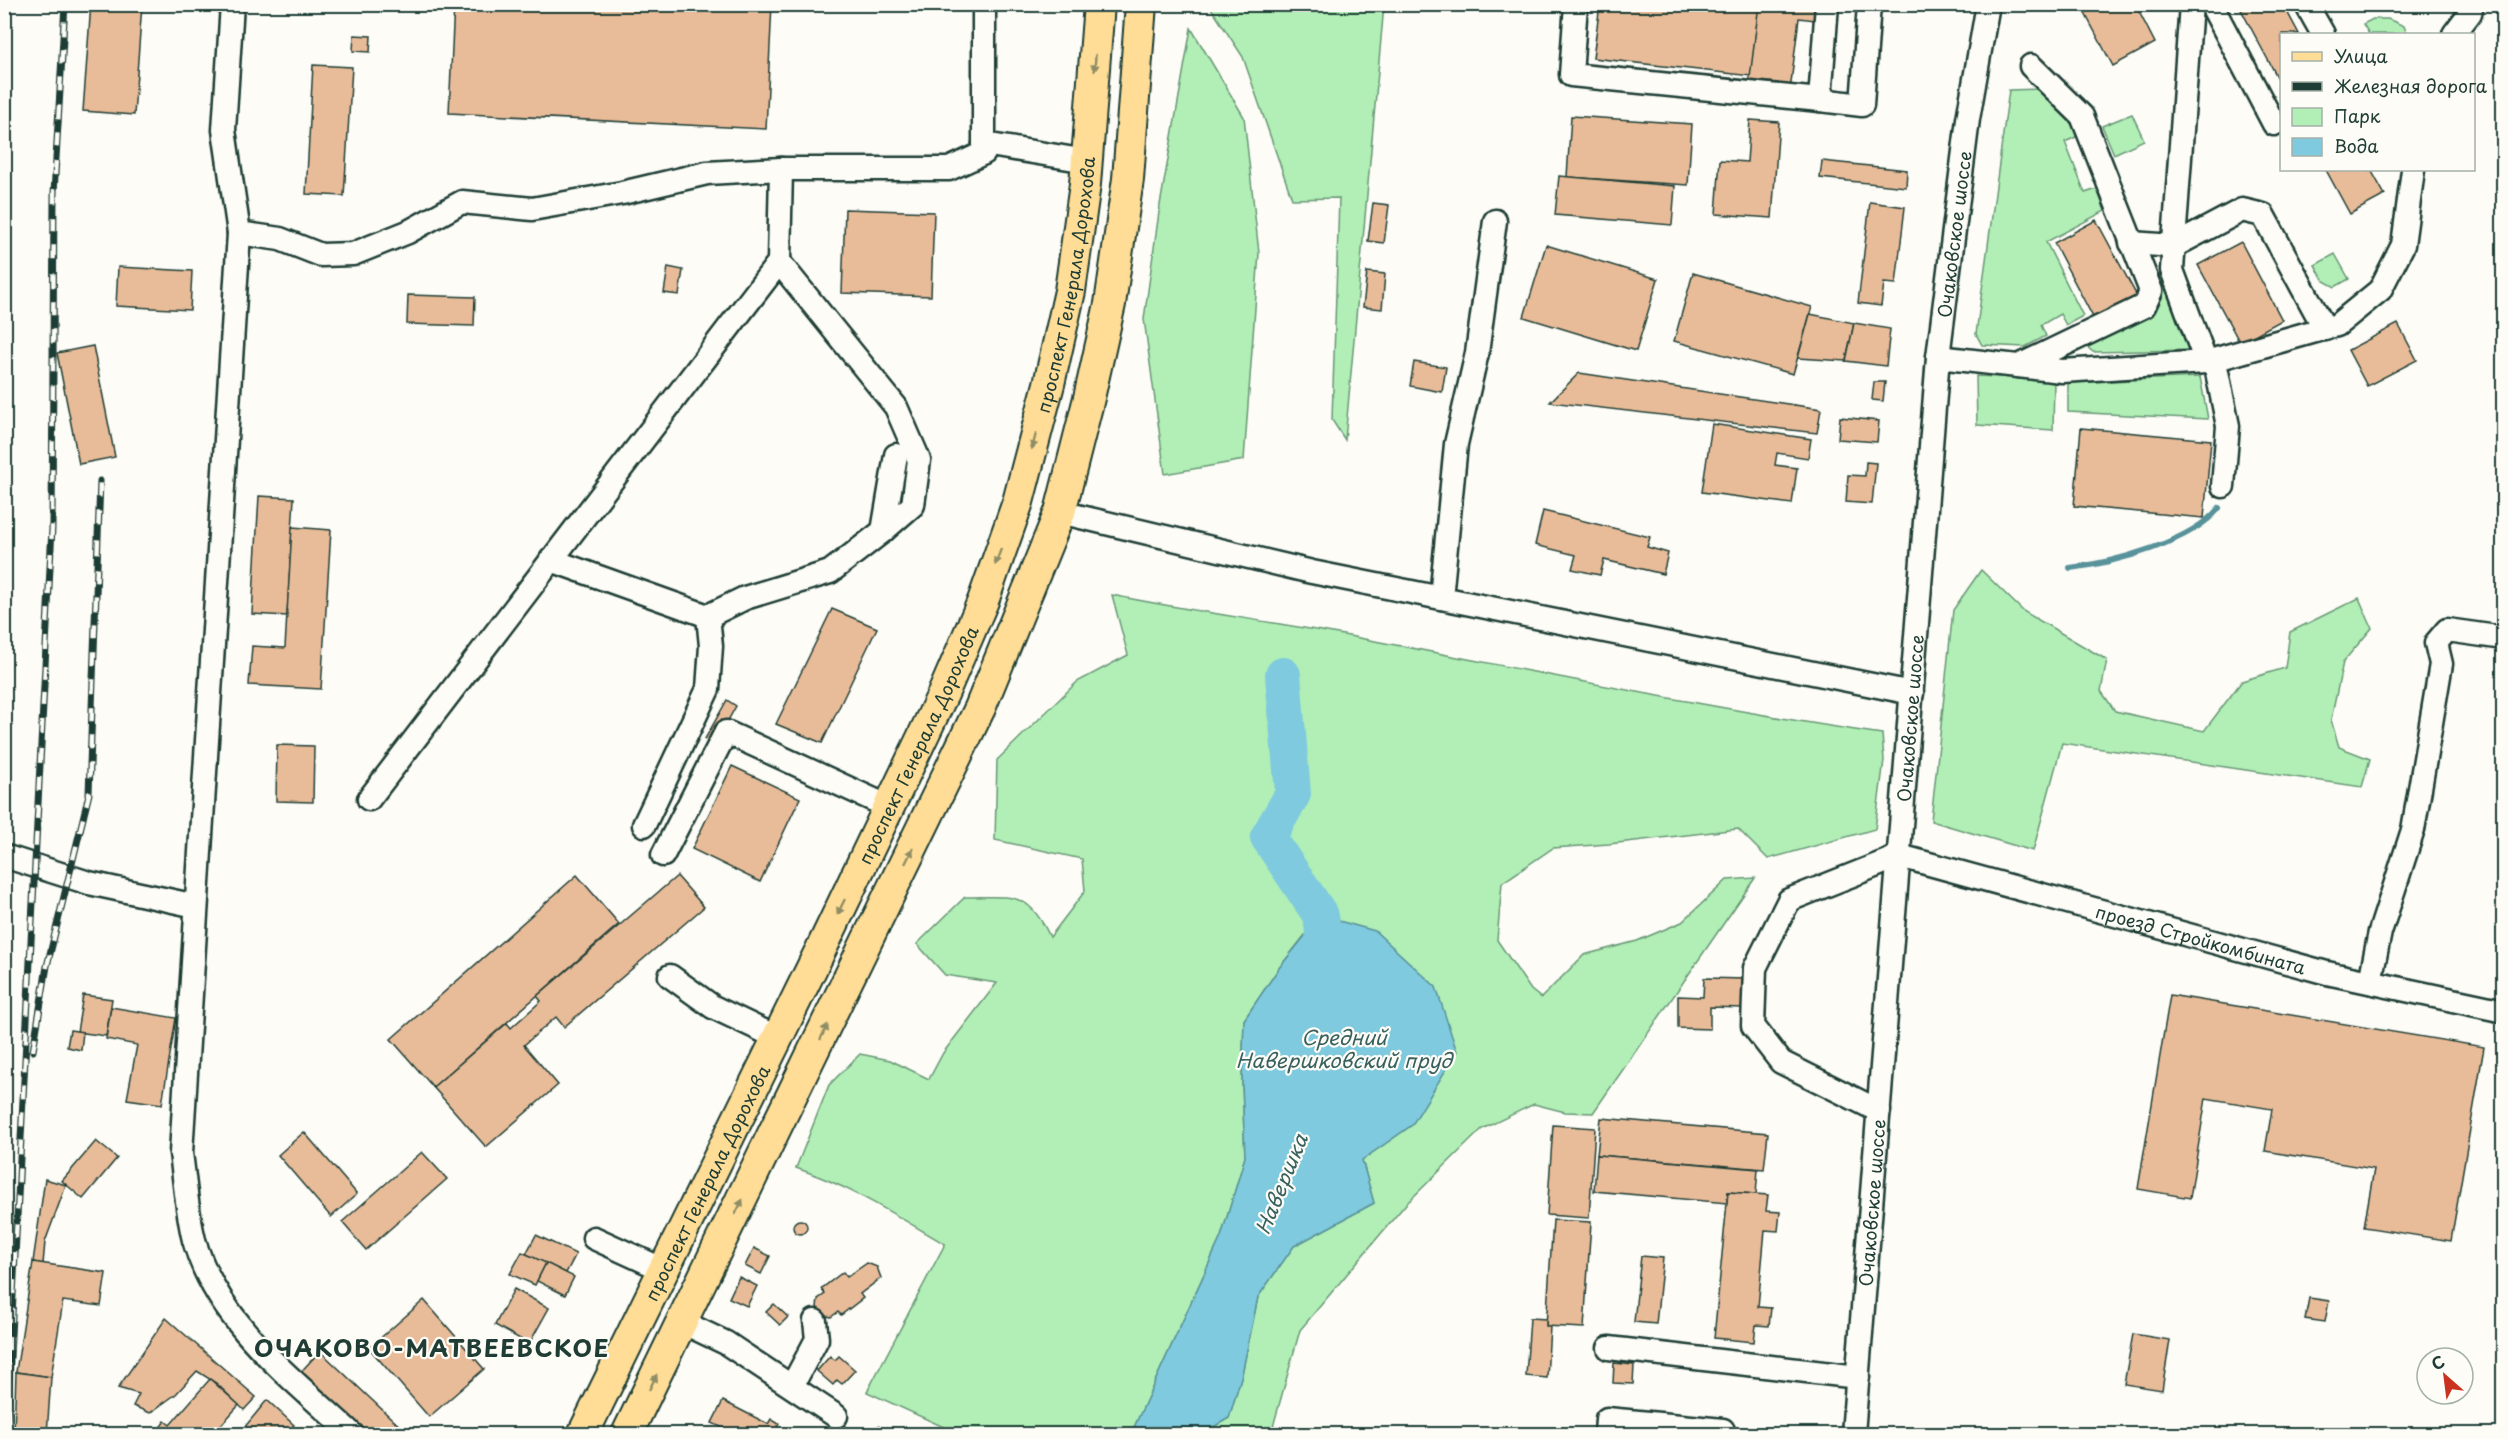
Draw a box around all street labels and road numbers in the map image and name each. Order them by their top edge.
street label: Очаковское шоссе [1930,149,1977,319]
street label: проспект Генерала Дорохова [1029,155,1101,416]
street label: проспект Генерала Дорохова [850,621,985,868]
street label: Очаковское шоссе [1889,634,1930,803]
street label: проезд Стройкомбината [2093,897,2310,980]
street label: проспект Генерала Дорохова [637,1059,776,1305]
street label: Очаковское шоссе [1851,1118,1891,1287]

